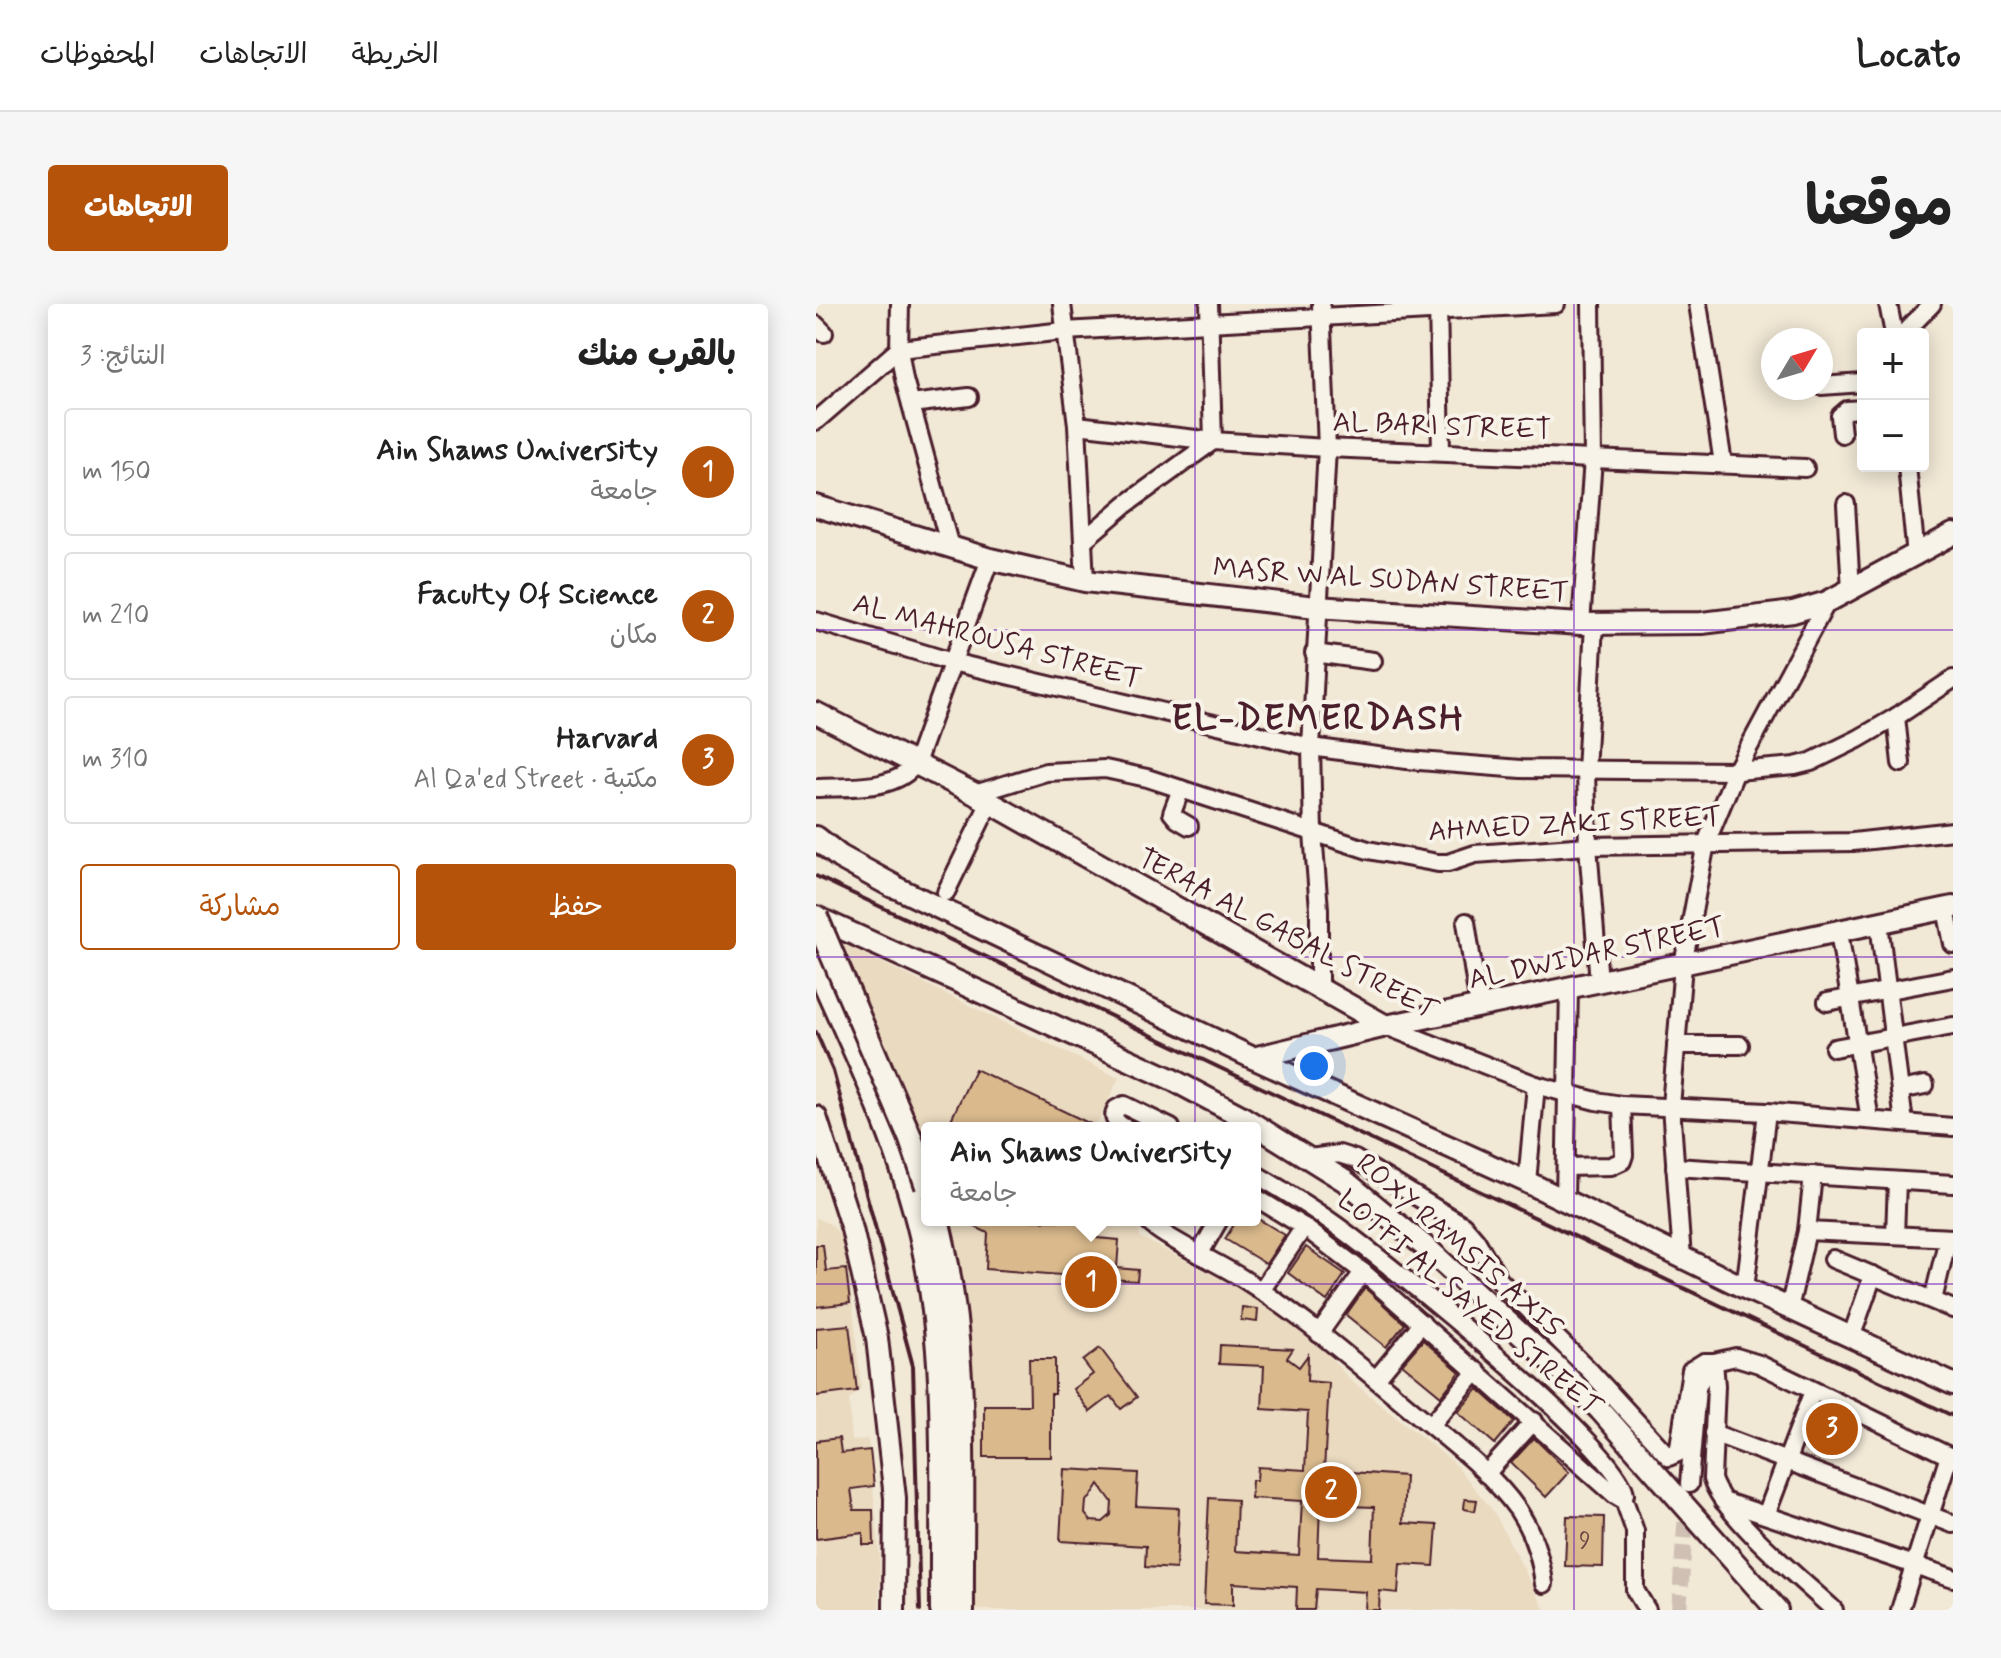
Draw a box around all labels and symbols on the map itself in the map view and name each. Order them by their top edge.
north arrow [1761,328,1833,400]
street label: AL BARI STREET [1332,405,1552,449]
street label: MASR W AL SUDAN STREET [1212,550,1570,612]
street label: AL MAHROUSA STREET [849,586,1145,698]
district label: EL-DEMERDASH [1171,696,1465,743]
street label: AHMED ZAKI STREET [1428,799,1722,851]
street label: TERAA AL GABAL STREET [1131,840,1444,1030]
street label: AL DWIDAR STREET [1465,909,1729,999]
your location [1294,1046,1334,1086]
street label: ROXY RAMSIS AXIS [1348,1146,1571,1346]
street label: LOTFI AL SAYED STREET [1329,1182,1610,1426]
pin: 1 [1065,1252,1117,1312]
pin: 3 [1806,1399,1858,1459]
pin: 2 [1305,1462,1357,1522]
house number: 9 [1579,1526,1591,1557]

